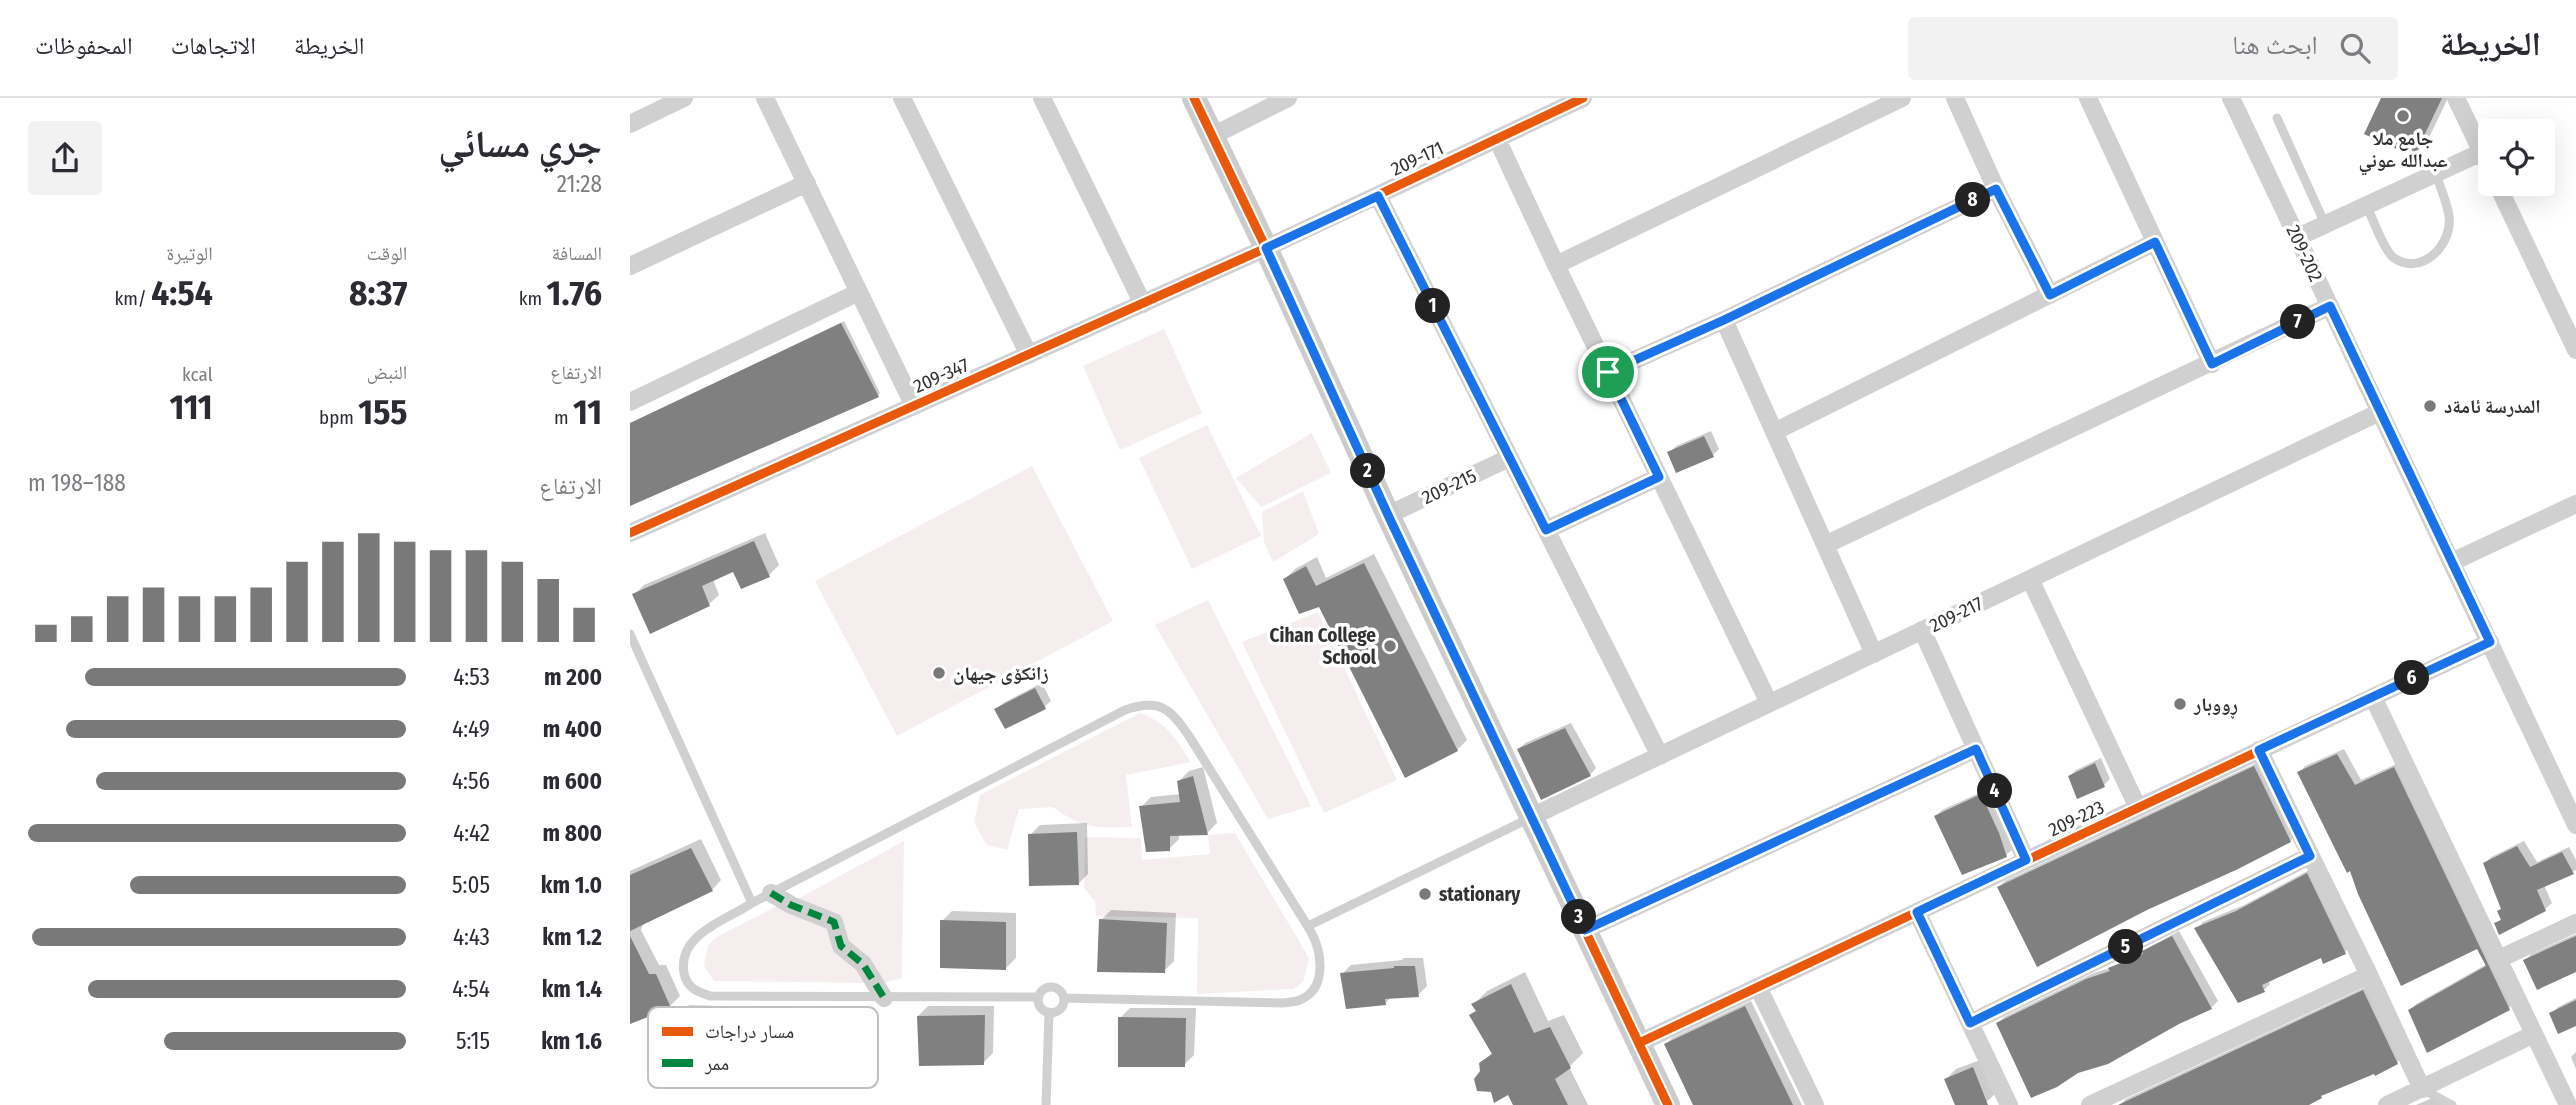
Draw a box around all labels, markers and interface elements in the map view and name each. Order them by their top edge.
search box [1908,17,2398,80]
text: الخريطة [2440,24,2541,64]
icon: search [2336,29,2374,67]
text: ابحث هنا [2232,30,2318,61]
text: المحفوظات [35,32,133,60]
text: الاتجاهات [171,32,256,60]
text: الخريطة [294,32,365,60]
marker: جامع ملا عبدالله عوني [2395,108,2411,124]
map controls [2478,119,2555,196]
button: locate [2478,119,2555,196]
button: share [28,121,102,195]
text: جري مسائي [438,121,602,167]
place label: جامع ملا عبدالله عوني [2359,127,2448,176]
street label: 209-171 [1387,136,1447,181]
text: 21:28 [557,170,602,198]
pin: 8 [1956,182,1990,217]
text: 8 [1967,188,1978,211]
street label: 209-202 [2282,221,2328,285]
text: الوتيرة [166,242,213,265]
text: الوقت [366,242,407,265]
text: المسافة [552,242,602,265]
text: 4:54 [151,272,213,314]
text: 8:37 [349,272,407,314]
text: 1.76 [547,272,602,314]
text: /km [114,287,151,310]
text: km [519,287,547,310]
pin: 1 [1416,288,1450,324]
text: 1 [1428,294,1437,317]
pin: 7 [2280,304,2316,340]
text: 7 [2293,310,2302,333]
pin [1578,342,1638,402]
street label: 209-347 [910,353,973,398]
icon: arrive [1589,353,1627,391]
text: النبض [367,361,407,384]
text: الارتفاع [550,361,602,384]
text: kcal [182,363,213,386]
text: 111 [170,386,213,428]
text: 155 [358,391,407,433]
text: 11 [573,391,602,433]
place label: المدرسة ئامةد [2444,395,2541,418]
marker: المدرسة ئامةد [2422,398,2438,414]
text: bpm [319,406,358,429]
text: m [554,406,573,429]
pin: 2 [1350,454,1386,488]
text: 2 [1363,459,1372,482]
street label: 209-215 [1418,464,1480,509]
text: 188–198 m [28,469,126,497]
text: الارتفاع [539,472,602,500]
street label: 209-217 [1926,592,1987,637]
place label: Cihan College School [1270,624,1377,669]
marker: Cihan College School [1382,638,1398,654]
pin: 6 [2394,660,2430,696]
place label: زانکۆی جیھان [953,662,1049,685]
text: 4:53 [453,663,490,691]
text: 200 m [544,663,602,691]
marker: زانکۆی جیھان [931,665,947,681]
text: 6 [2407,666,2416,689]
place label: ڕووبار [2193,693,2238,719]
marker: ڕووبار [2172,696,2188,712]
text: 4:49 [452,715,490,743]
text: 400 m [543,715,602,743]
text: 4:56 [452,767,490,795]
text: 600 m [542,767,602,795]
pin: 4 [1978,774,2012,808]
text: 4 [1990,779,1999,802]
street label: 209-223 [2045,796,2108,841]
text: 4:42 [453,819,490,847]
text: 800 m [542,819,602,847]
text: 5:05 [452,871,490,899]
text: 1.0 km [541,871,602,899]
place label: stationary [1439,883,1521,906]
marker: stationary [1417,886,1433,902]
pin: 3 [1562,900,1597,934]
text: 3 [1574,905,1583,928]
text: 4:43 [453,923,490,951]
text: 1.2 km [542,923,602,951]
pin: 5 [2108,930,2144,964]
text: 5 [2121,935,2130,958]
text: 4:54 [452,975,490,1003]
text: 1.4 km [542,975,602,1003]
legend [648,1007,878,1088]
text: مسار دراجات [705,1020,794,1043]
text: 5:15 [456,1027,490,1055]
text: 1.6 km [541,1027,602,1055]
text: ممر [704,1052,729,1075]

